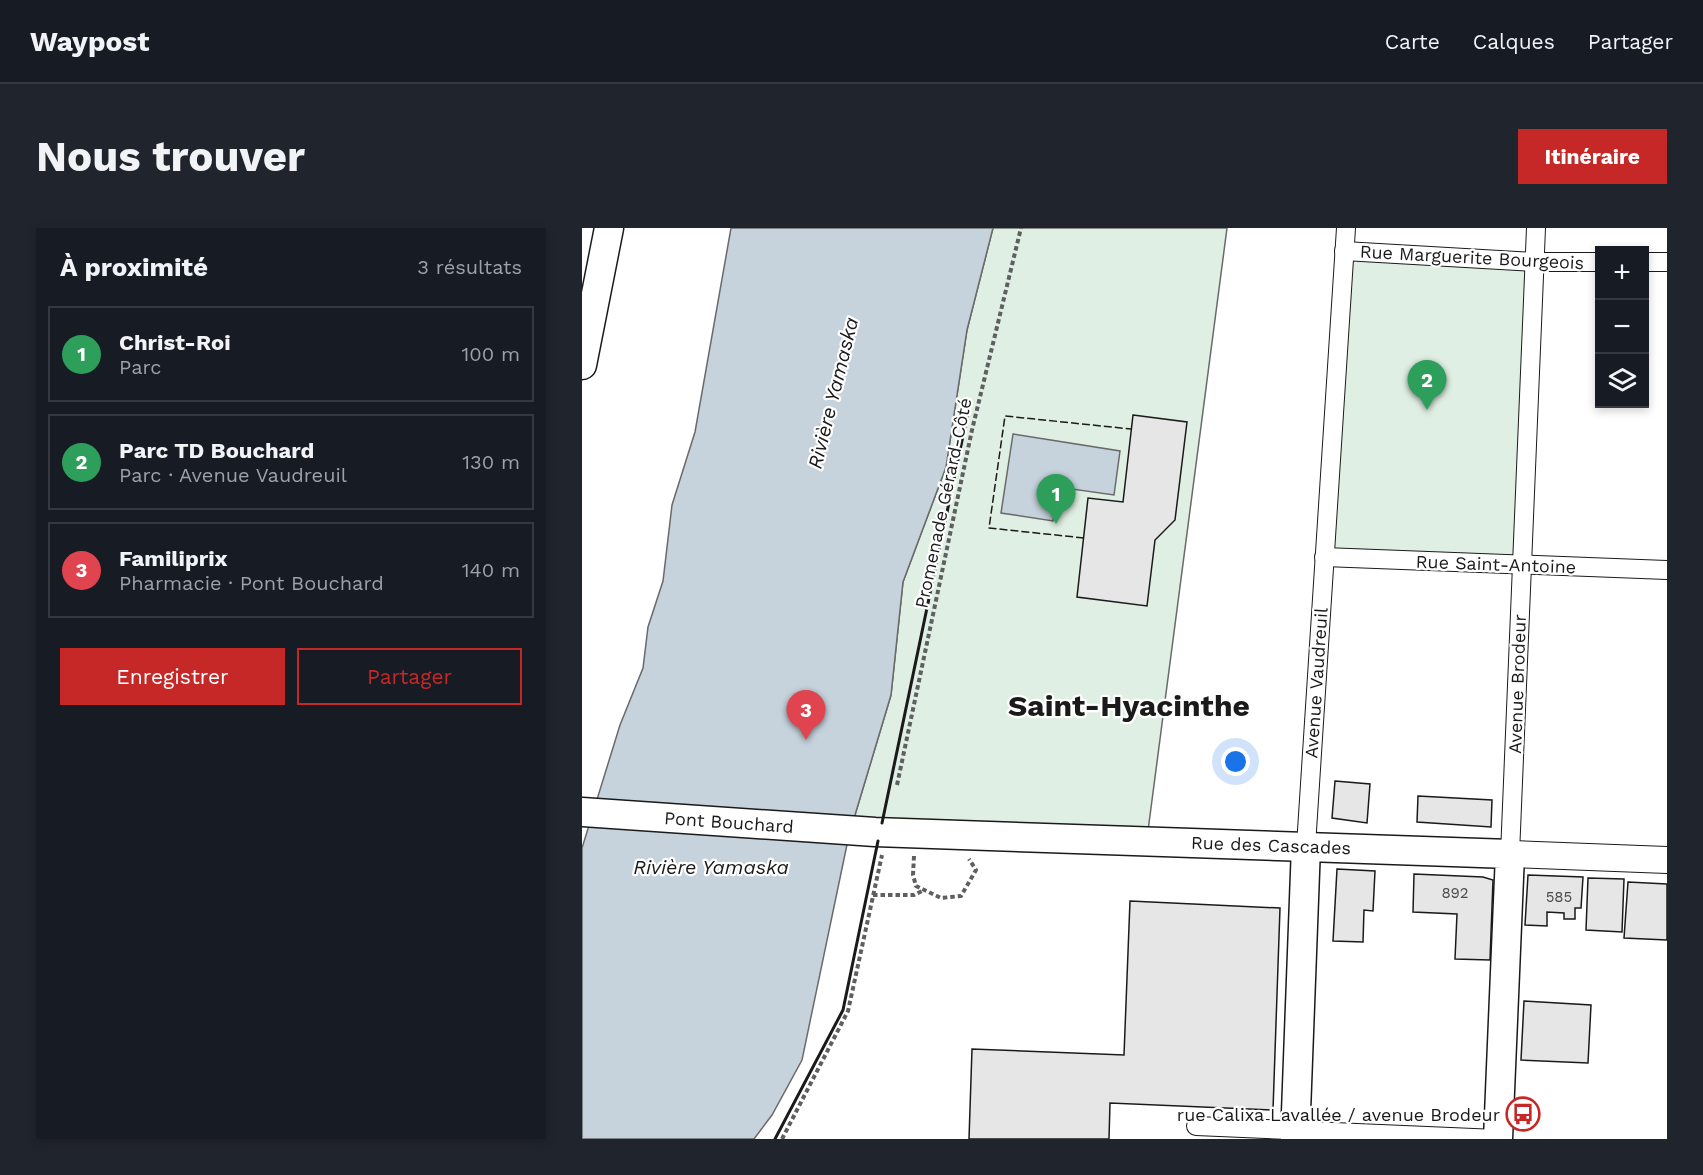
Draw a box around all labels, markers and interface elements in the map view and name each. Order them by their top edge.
text: Waypost [30,25,149,58]
text: Carte [1385,29,1440,54]
text: Calques [1473,29,1555,54]
text: Partager [1588,29,1673,54]
button: Itinéraire [1518,129,1667,184]
text: Nous trouver [36,132,305,181]
street label: Rue Marguerite Bourgeois [1359,241,1585,273]
map controls [1595,246,1649,408]
button: + [1595,246,1649,300]
text: À proximité [60,252,208,282]
text: 3 résultats [417,255,522,279]
button: − [1595,300,1649,354]
water label: Rivière Yamaska [803,315,863,471]
text: Christ-Roi [119,330,231,355]
text: 1 [77,342,86,366]
text: 100 m [461,342,520,366]
button: layers [1595,354,1649,408]
text: Parc [119,355,162,379]
pin: 2 [1408,360,1446,410]
street label: Promenade Gérard-Côté [910,396,976,610]
text: Parc TD Bouchard [119,438,314,463]
text: 2 [76,450,87,474]
text: 130 m [462,450,520,474]
text: Parc · Avenue Vaudreuil [119,463,347,487]
pin: 1 [1036,474,1076,524]
text: Familiprix [119,546,228,571]
street label: Rue Saint-Antoine [1415,551,1577,577]
text: 3 [76,558,87,582]
text: 140 m [462,558,520,582]
text: Pharmacie · Pont Bouchard [119,571,384,595]
street label: Avenue Vaudreuil [1300,606,1332,759]
street label: Avenue Brodeur [1504,614,1530,754]
button: Enregistrer [60,648,285,705]
button: Partager [297,648,522,705]
district label: Saint-Hyacinthe [1008,688,1250,723]
pin: 3 [786,690,826,740]
your location [1221,747,1250,776]
street label: Pont Bouchard [664,807,794,837]
street label: Rue des Cascades [1191,832,1351,858]
water label: Rivière Yamaska [633,855,789,879]
house number: 892 [1441,884,1469,902]
house number: 585 [1546,888,1572,906]
bus stop icon: rue Calixa Lavallée / avenue Brodeur [1505,1096,1541,1132]
place label: rue Calixa Lavallée / avenue Brodeur [1177,1104,1500,1125]

